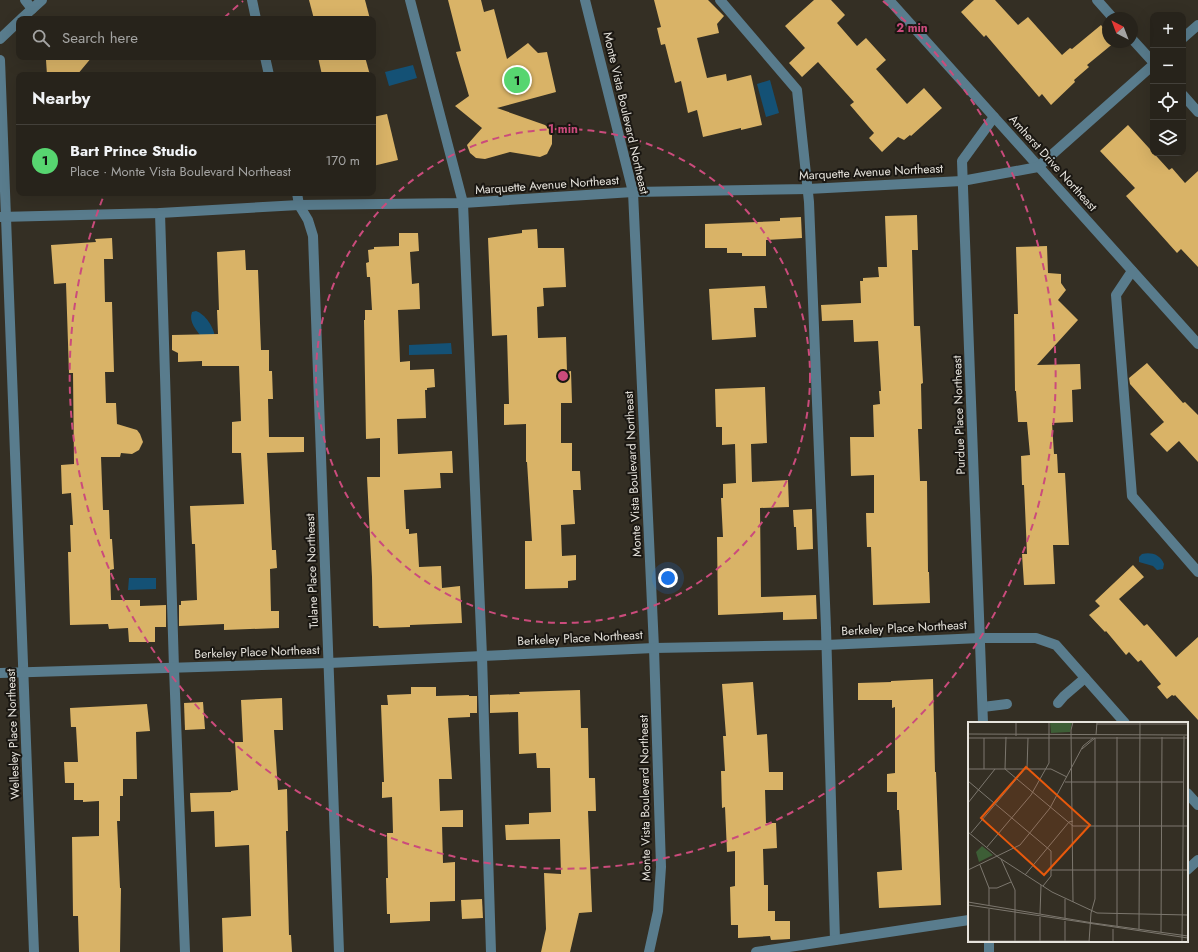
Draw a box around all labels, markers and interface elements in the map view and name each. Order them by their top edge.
north arrow [1102,12,1138,48]
map controls [1150,12,1186,156]
button: + [1150,12,1186,48]
search box [16,16,376,60]
text: 2 min [896,19,928,37]
icon: search [30,27,52,49]
text: Search here [62,27,138,49]
street label: Monte Vista Boulevard Northeast [599,30,653,196]
button: − [1150,48,1186,84]
pin: 1 [504,65,530,95]
button: locate [1150,84,1186,120]
text: Nearby [32,86,90,110]
street label: Amherst Drive Northeast [1005,111,1101,215]
text: 1 min [548,120,578,138]
button: layers [1150,120,1186,156]
text: Bart Prince Studio [70,140,197,162]
text: 1 [42,151,48,170]
text: 170 m [325,151,360,170]
street label: Marquette Avenue Northeast [799,159,944,185]
text: Place · Monte Vista Boulevard Northeast [70,162,291,181]
street label: Marquette Avenue Northeast [475,171,620,199]
street label: Purdue Place Northeast [948,355,970,475]
centre of rings [556,369,570,383]
street label: Monte Vista Boulevard Northeast [620,390,646,557]
street label: Tulane Place Northeast [301,513,323,629]
your location [658,568,678,588]
street label: Berkeley Place Northeast [841,616,967,640]
street label: Berkeley Place Northeast [517,626,643,650]
street label: Berkeley Place Northeast [194,641,320,663]
street label: Wellesley Place Northeast [2,668,24,800]
street label: Monte Vista Boulevard Northeast [635,715,655,881]
inset map [968,722,1188,942]

